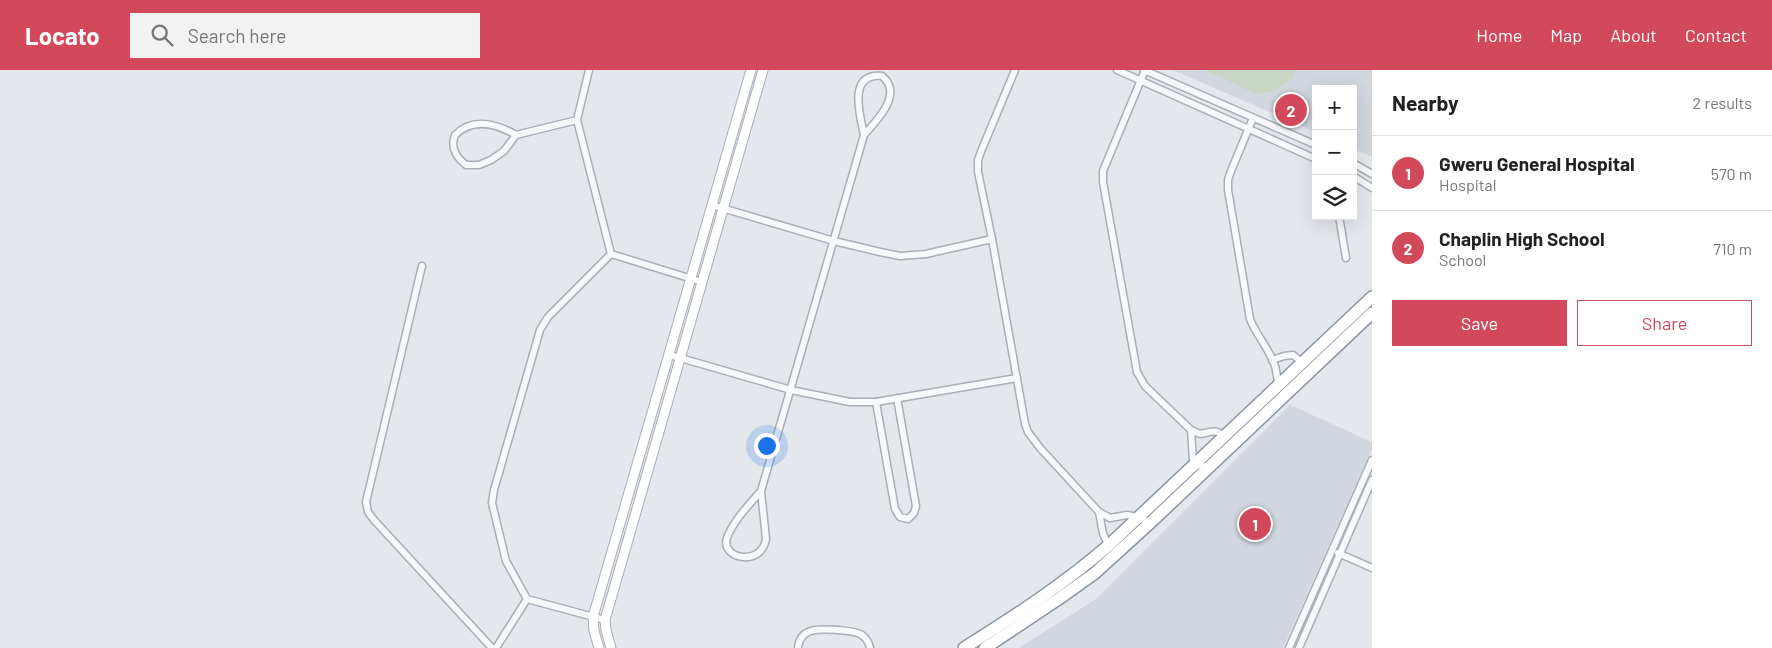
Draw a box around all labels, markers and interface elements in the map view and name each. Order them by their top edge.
search box [130,13,480,58]
text: Locato [25,21,100,50]
icon: search [148,21,176,49]
text: Search here [188,24,286,47]
text: Home [1476,24,1522,46]
text: Map [1550,24,1582,46]
text: About [1610,24,1657,46]
text: Contact [1685,24,1747,46]
map controls [1312,85,1357,220]
button: + [1312,85,1357,130]
text: Nearby [1392,90,1458,115]
pin: 2 [1275,91,1307,129]
text: 2 results [1693,93,1752,112]
button: − [1312,130,1357,175]
text: Gweru General Hospital [1439,152,1635,175]
text: 1 [1405,164,1411,183]
text: 570 m [1711,164,1752,183]
button: layers [1312,175,1357,220]
text: Hospital [1439,175,1496,194]
text: Chaplin High School [1439,227,1605,250]
text: 2 [1404,239,1412,258]
text: 710 m [1713,239,1752,258]
text: School [1439,250,1486,269]
button: Save [1392,300,1567,346]
button: Share [1577,300,1752,346]
your location [754,433,780,459]
pin: 1 [1239,505,1271,543]

